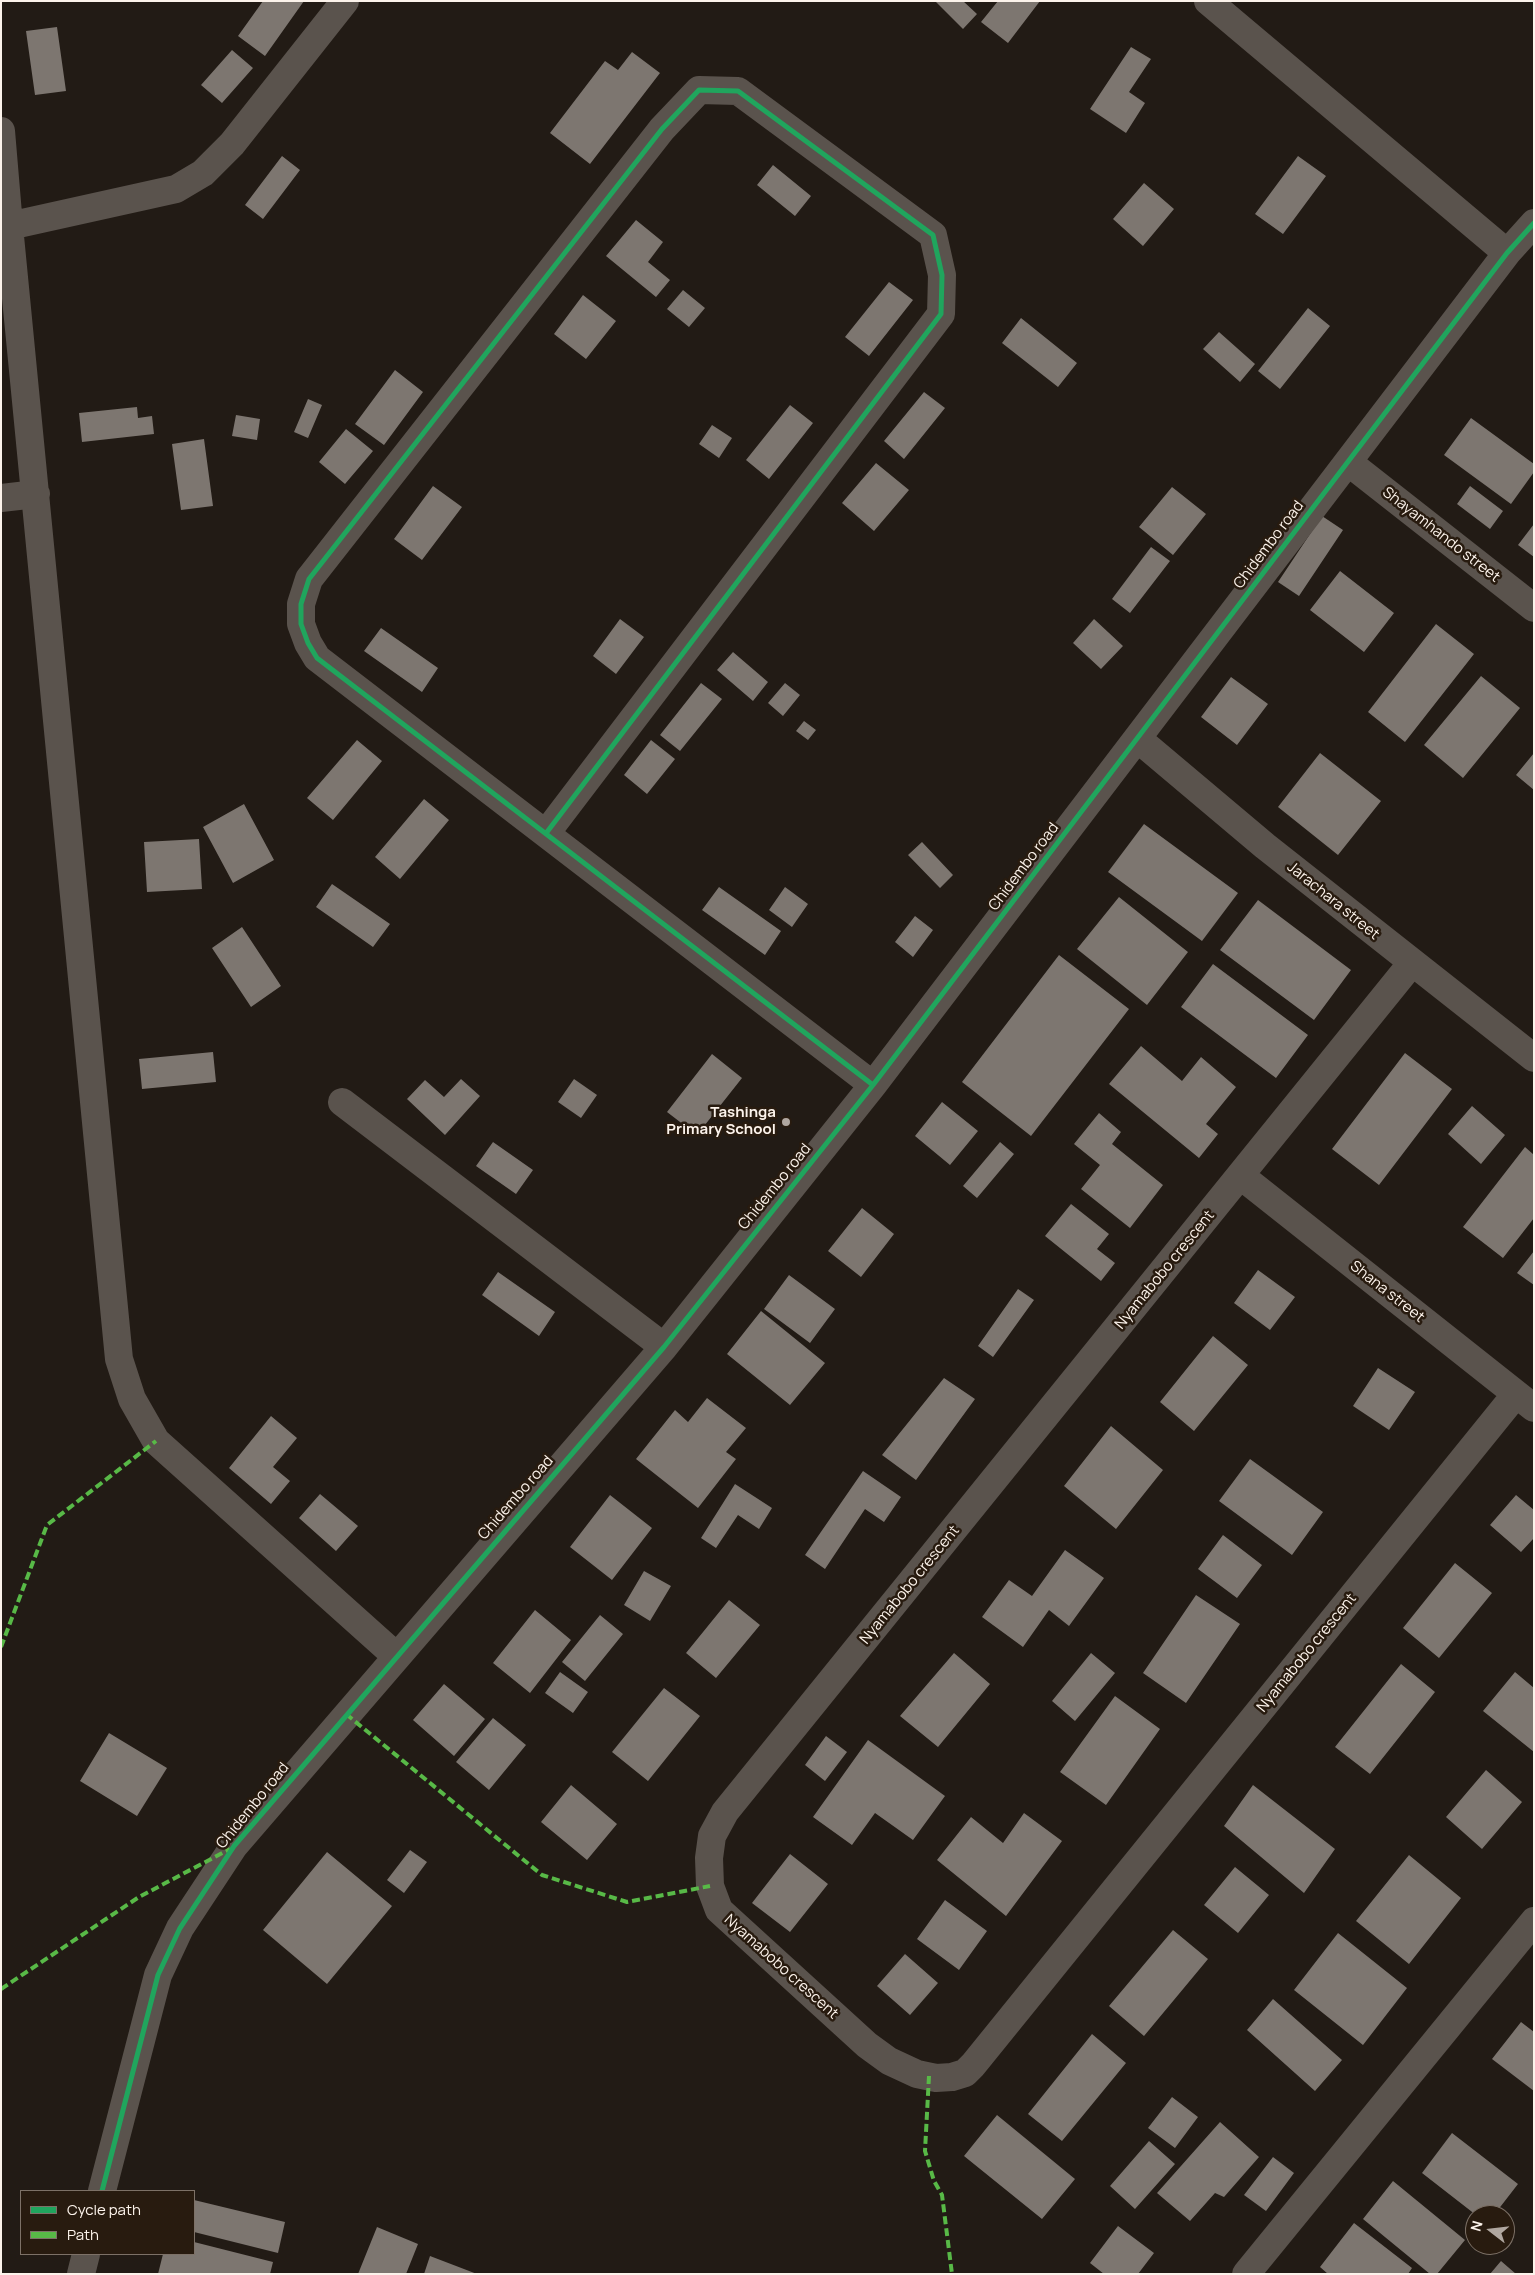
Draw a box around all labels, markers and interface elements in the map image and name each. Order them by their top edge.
street label: Shayamhando street [1379,484,1503,586]
street label: Chidembo road [1230,497,1308,593]
street label: Chidembo road [985,819,1063,915]
street label: Jarachara street [1283,858,1383,944]
place label: Tashinga Primary School [666,1104,776,1139]
marker: Tashinga Primary School [780,1116,792,1128]
street label: Chidembo road [735,1140,815,1234]
street label: Nyamabobo crescent [1112,1207,1218,1333]
street label: Shana street [1346,1257,1428,1327]
street label: Chidembo road [475,1452,557,1544]
street label: Nyamabobo crescent [857,1522,963,1648]
street label: Nyamabobo crescent [1254,1590,1360,1716]
street label: Chidembo road [213,1759,293,1853]
street label: Nyamabobo crescent [720,1911,842,2023]
legend [20,2190,195,2255]
text: Cycle path [67,2199,141,2220]
north arrow [1465,2205,1515,2255]
text: N [1466,2219,1487,2233]
text: Path [67,2224,99,2245]

